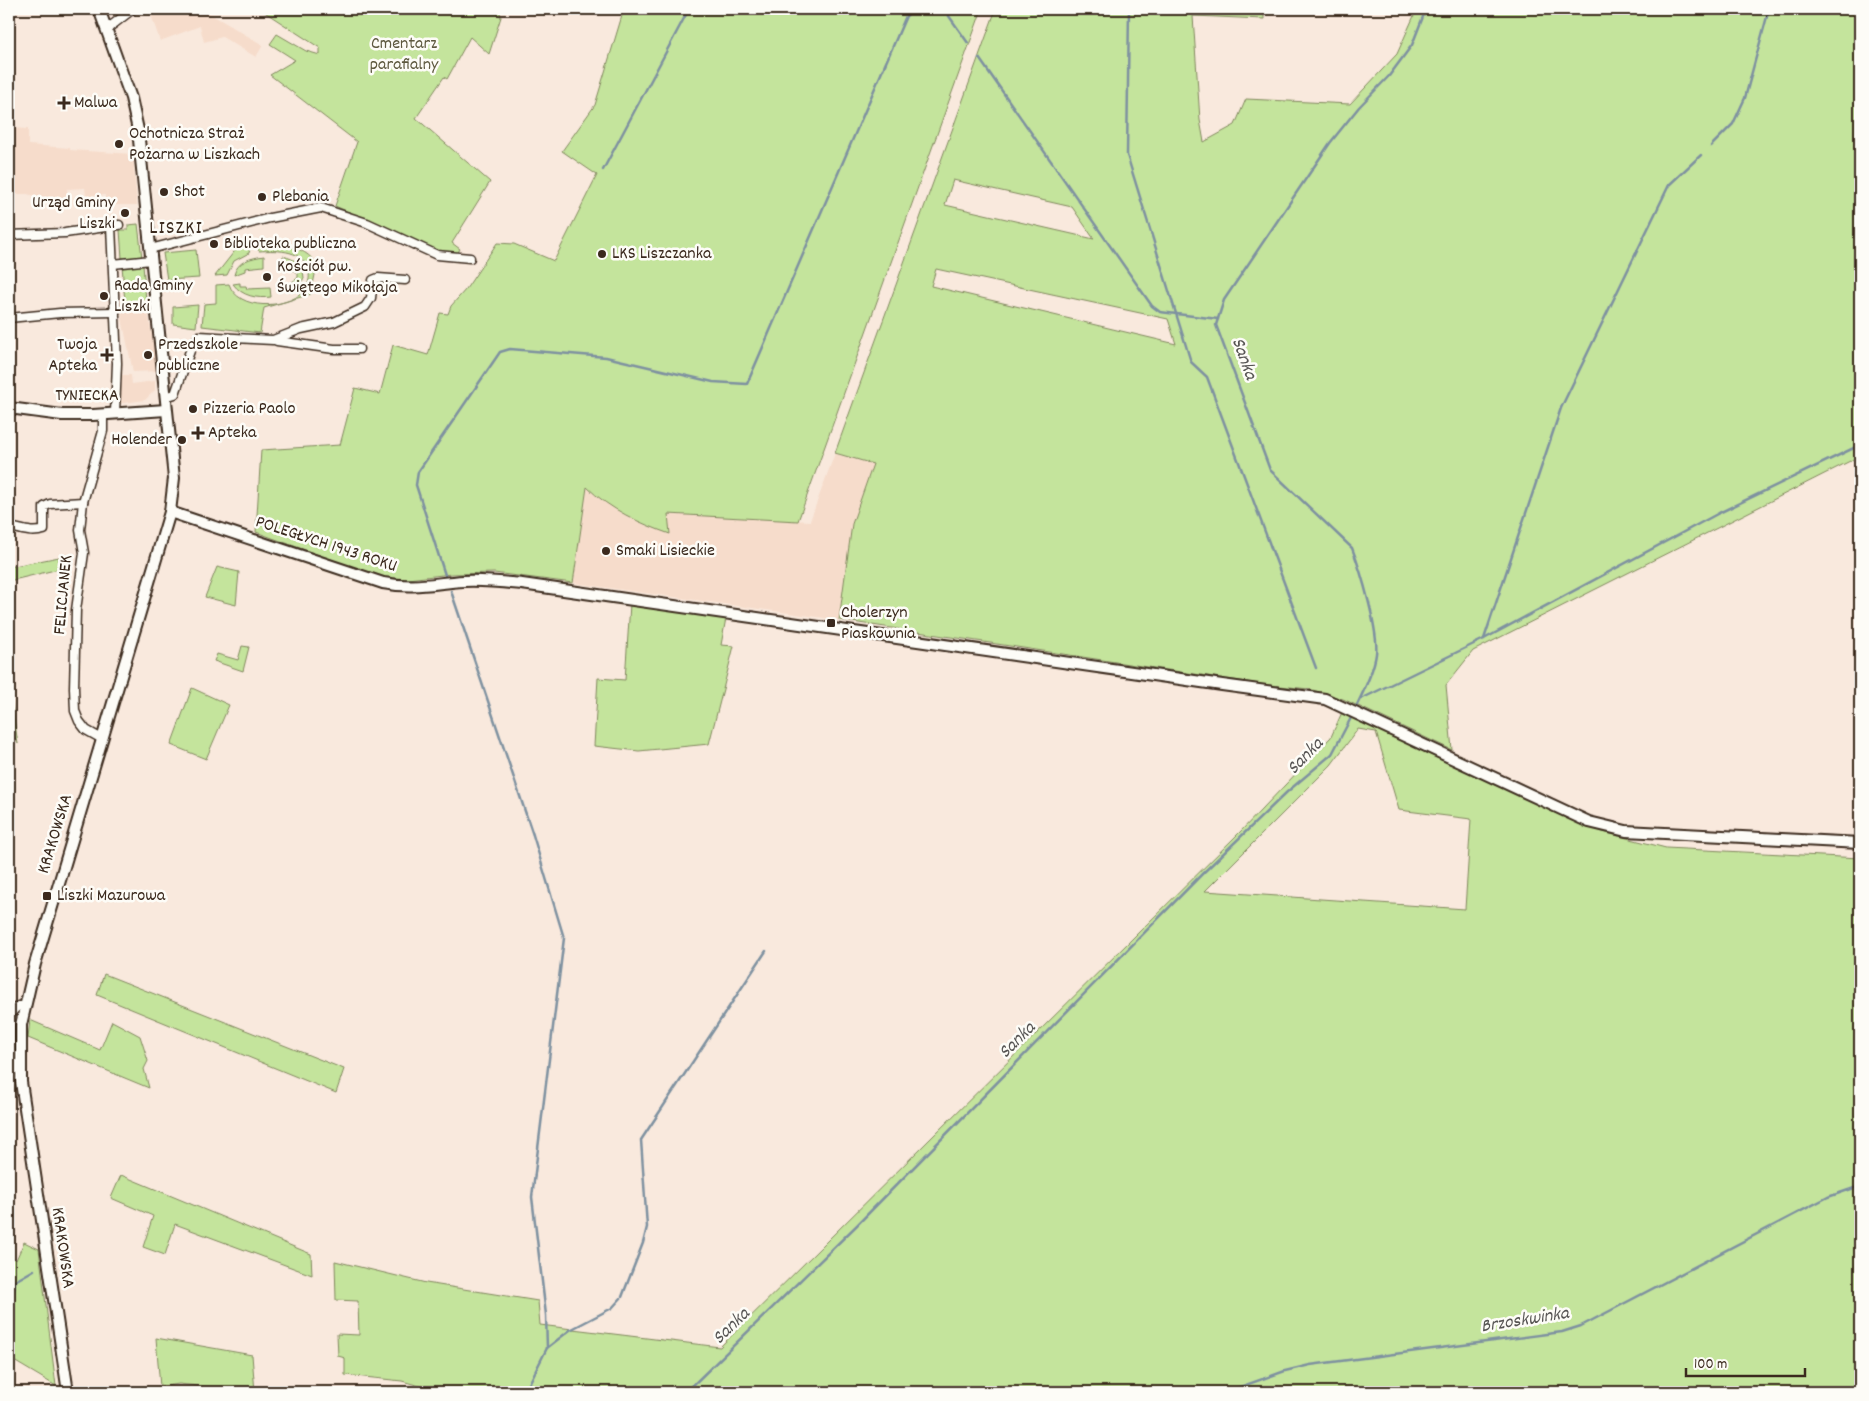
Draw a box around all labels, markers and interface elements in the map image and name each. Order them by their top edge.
park label: Cmentarz parafialny [370,32,439,78]
place label: Malwa [74,91,118,116]
marker: Malwa [58,97,70,109]
place label: Ochotnicza Straż Pożarna w Liszkach [129,122,260,168]
marker: Ochotnicza Straż Pożarna w Liszkach [113,138,125,150]
place label: Shot [174,180,205,205]
place label: Plebania [272,185,329,210]
marker: Shot [158,186,170,198]
place label: Urząd Gminy Liszki [32,191,116,237]
marker: Plebania [256,191,268,203]
marker: Urząd Gminy Liszki [119,207,131,219]
district label: LISZKI [149,215,203,243]
place label: Biblioteka publiczna [224,232,357,257]
marker: Biblioteka publiczna [208,238,220,250]
place label: LKS Liszczanka [612,242,712,267]
marker: LKS Liszczanka [596,248,608,260]
place label: Kościół pw. Świętego Mikołaja [277,255,398,301]
marker: Kościół pw. Świętego Mikołaja [261,271,273,283]
place label: Rada Gminy Liszki [114,274,193,320]
marker: Rada Gminy Liszki [98,290,110,302]
place label: Twoja Apteka [48,333,98,379]
place label: Przedszkole publiczne [158,333,238,379]
water label: Sanka [1223,334,1263,385]
marker: Twoja Apteka [101,349,113,361]
marker: Przedszkole publiczne [142,349,154,361]
street label: TYNIECKA [55,384,119,409]
place label: Pizzeria Paolo [203,397,296,422]
marker: Pizzeria Paolo [187,403,199,415]
place label: Apteka [208,421,257,446]
marker: Apteka [192,427,204,439]
place label: Holender [111,428,172,453]
marker: Holender [176,434,188,446]
street label: POLEGŁYCH 1943 ROKU [252,510,400,580]
place label: Smaki Lisieckie [616,539,715,564]
marker: Smaki Lisieckie [600,545,612,557]
street label: FELICJANEK [48,554,80,636]
place label: Cholerzyn Piaskownia [841,601,916,647]
marker: Cholerzyn Piaskownia [825,617,837,629]
water label: Sanka [1281,731,1331,782]
street label: KRAKOWSKA [32,791,80,877]
place label: Liszki Mazurowa [57,884,166,909]
marker: Liszki Mazurowa [41,890,53,902]
water label: Sanka [993,1016,1043,1066]
street label: KRAKOWSKA [44,1206,80,1290]
water label: Brzoskwinka [1479,1301,1572,1341]
water label: Sanka [707,1302,758,1352]
scale bar [1686,1346,1805,1378]
text: 100 m [1694,1354,1727,1376]

